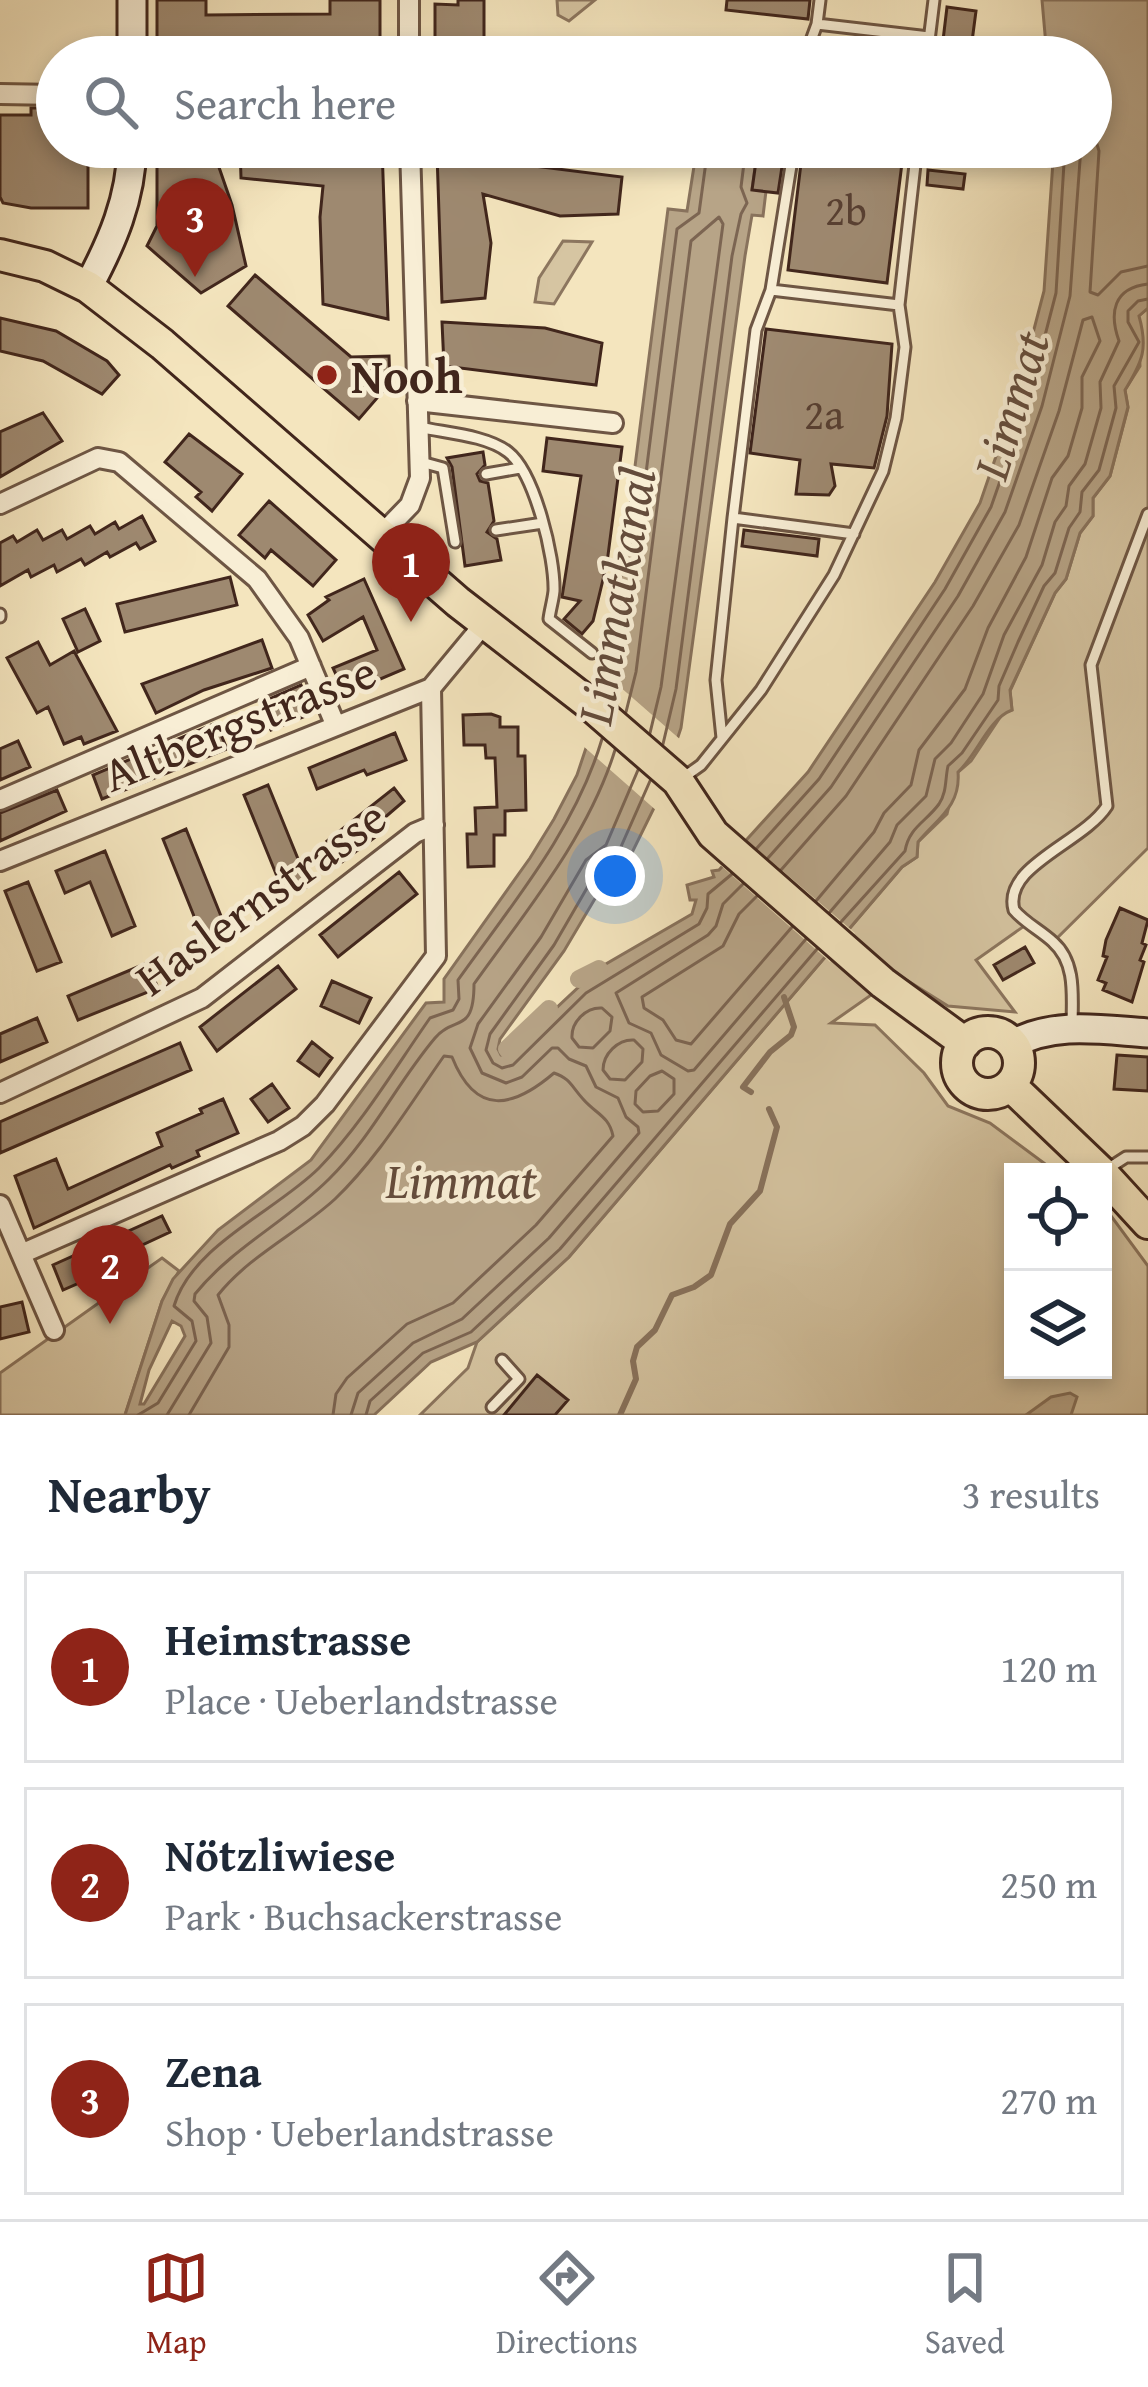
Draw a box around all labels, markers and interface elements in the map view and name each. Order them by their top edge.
search box [36,36,1112,168]
icon: search [78,69,144,135]
text: Search here [174,70,396,135]
pin: 3 [156,178,234,277]
house number: 2b [825,179,867,240]
water label: Limmat [952,321,1068,489]
place label: Nooh [351,340,463,411]
marker: Nooh [314,362,340,388]
house number: 2a [804,383,844,444]
water label: Limmatkanal [555,462,674,731]
pin: 1 [372,523,450,622]
street label: Altbergstrasse [92,635,386,809]
street label: Haslernstrasse [120,782,400,1012]
your location [585,846,645,906]
water label: Limmat [384,1142,537,1217]
map controls [1004,1163,1112,1379]
button: locate [1004,1163,1112,1271]
pin: 2 [71,1225,149,1324]
button: layers [1004,1271,1112,1379]
text: Nearby [48,1456,211,1531]
text: 3 results [962,1465,1100,1522]
text: Heimstrasse [165,1606,411,1671]
text: 1 [80,1639,100,1696]
text: 120 m [1000,1639,1097,1696]
text: Place · Ueberlandstrasse [165,1671,558,1728]
text: Nötzliwiese [165,1822,395,1887]
text: 2 [80,1855,100,1912]
text: 250 m [1000,1855,1097,1912]
text: Park · Buchsackerstrasse [165,1887,562,1944]
text: Zena [165,2038,262,2103]
text: 3 [80,2071,100,2128]
text: 270 m [1000,2071,1097,2128]
text: Shop · Ueberlandstrasse [165,2103,554,2160]
tab: Map [143,2245,209,2365]
tab: Directions [496,2245,638,2365]
tab: Saved [925,2245,1005,2365]

